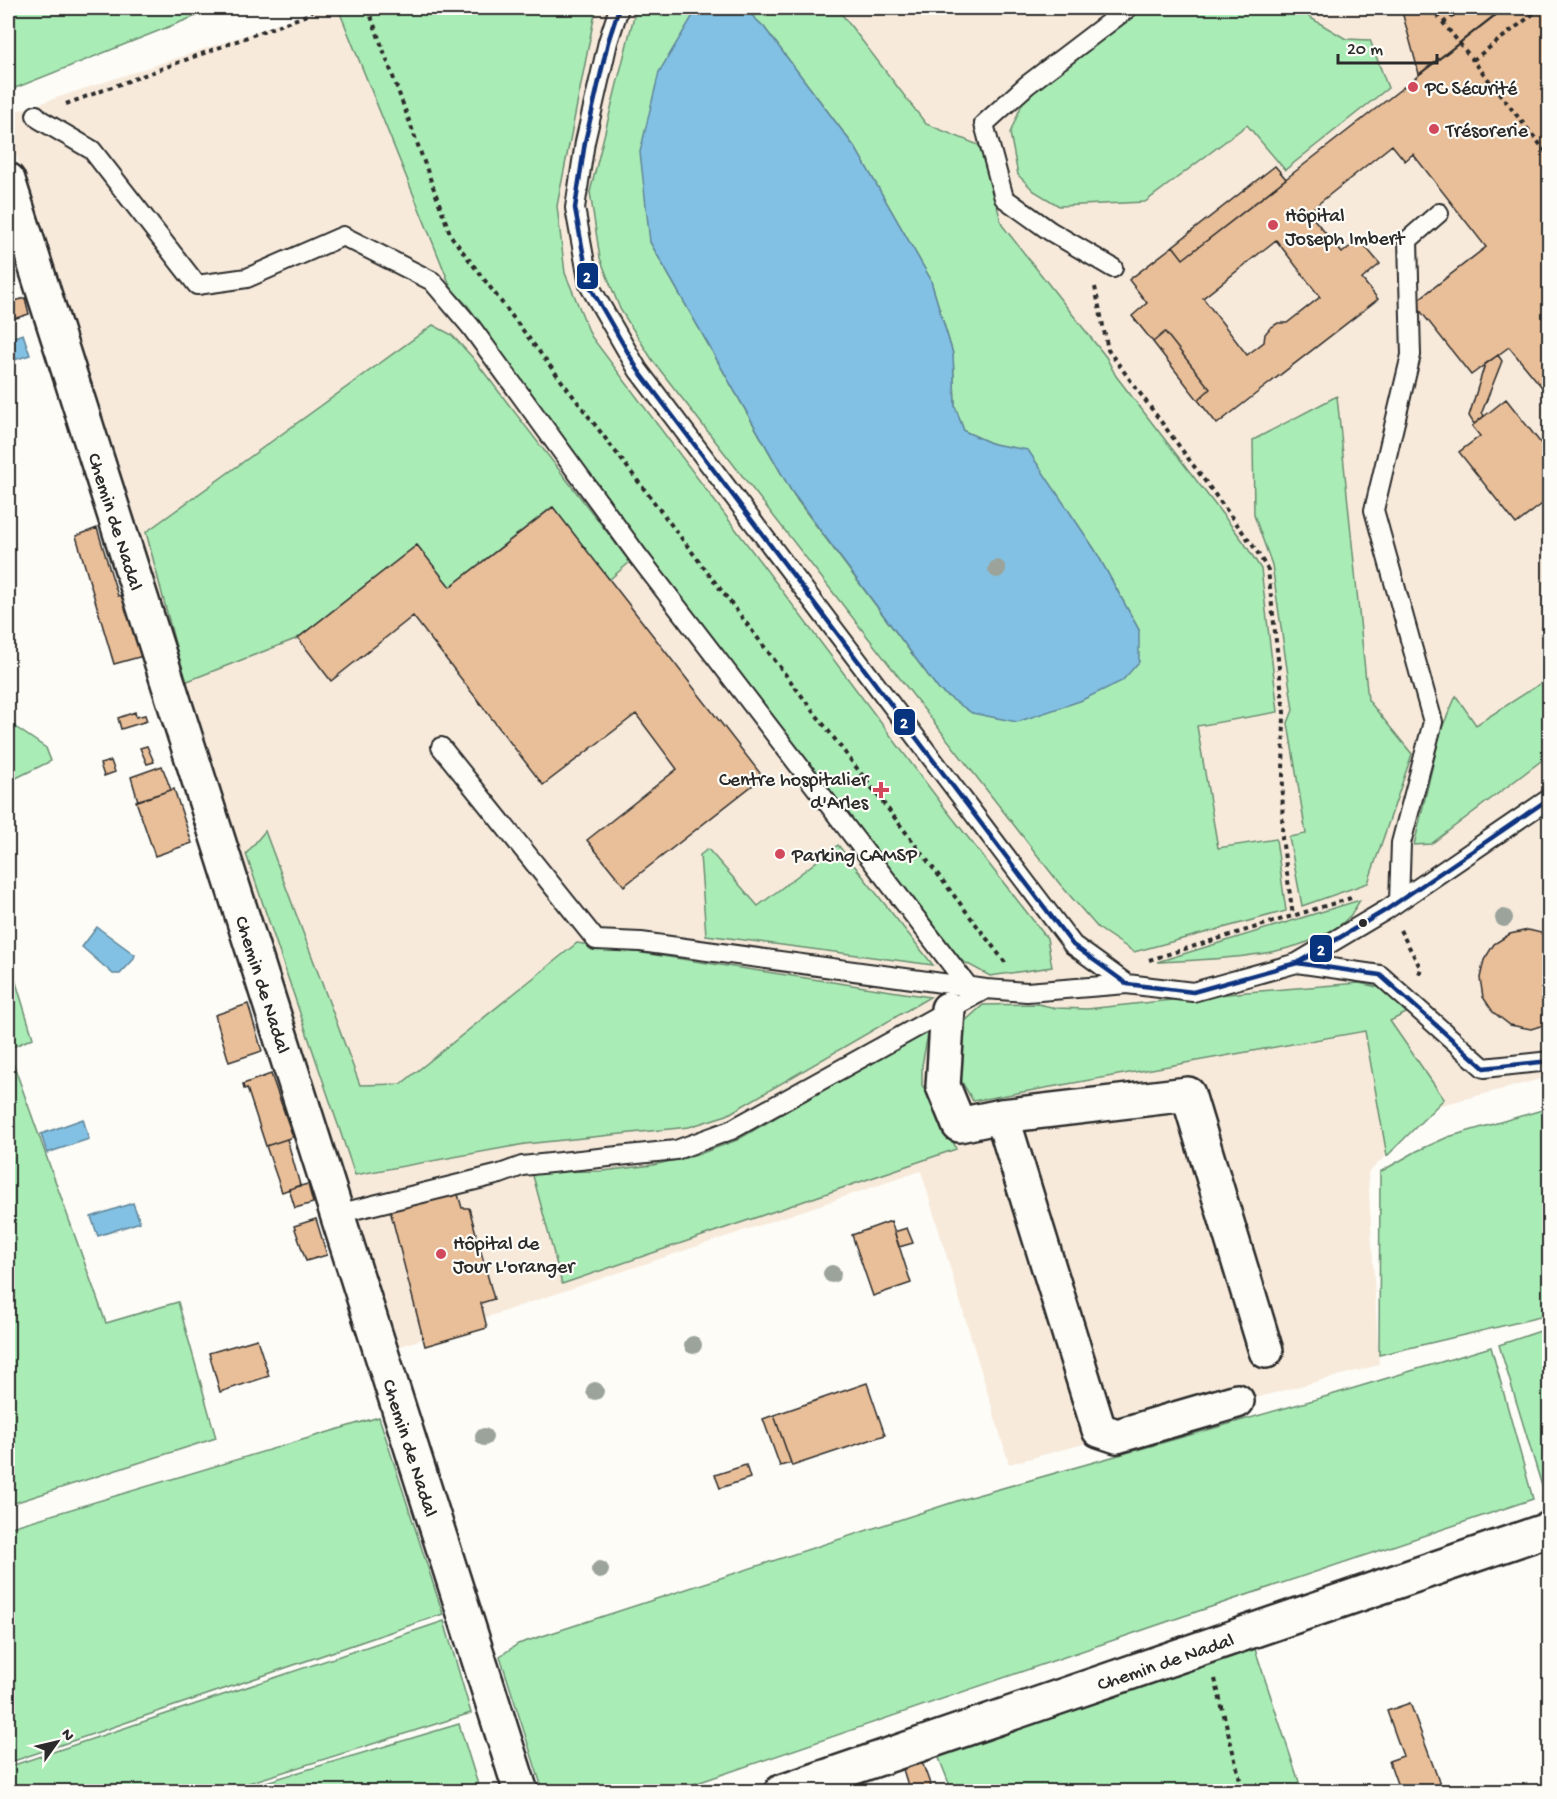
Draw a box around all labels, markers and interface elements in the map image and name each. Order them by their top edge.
scale bar [1338,27,1437,65]
text: 20 m [1347,40,1383,61]
place label: PC Sécurité [1424,79,1518,102]
marker: PC Sécurité [1406,80,1420,94]
place label: Trésorerie [1445,121,1529,144]
marker: Trésorerie [1427,122,1441,136]
place label: Hôpital Joseph Imbert [1285,206,1406,252]
marker: Hôpital Joseph Imbert [1266,218,1280,232]
line badge: 2 [576,262,599,290]
text: 2 [583,270,591,289]
street label: Chemin de Nadal [81,451,146,594]
line badge: 2 [893,708,916,736]
text: 2 [900,716,908,735]
place label: Centre hospitalier d'Arles [719,770,870,816]
marker: Centre hospitalier d'Arles [872,781,890,799]
place label: Parking CAMSP [791,846,918,869]
marker: Parking CAMSP [773,847,787,861]
street label: Chemin de Nadal [228,914,293,1057]
unlabelled marker [1357,917,1369,929]
line badge: 2 [1309,934,1333,963]
text: 2 [1317,943,1325,962]
place label: Hôpital de Jour L'oranger [453,1234,576,1280]
marker: Hôpital de Jour L'oranger [434,1247,448,1261]
street label: Chemin de Nadal [375,1377,441,1520]
street label: Chemin de Nadal [1095,1630,1238,1698]
north arrow [27,1712,87,1772]
text: N [56,1726,78,1746]

